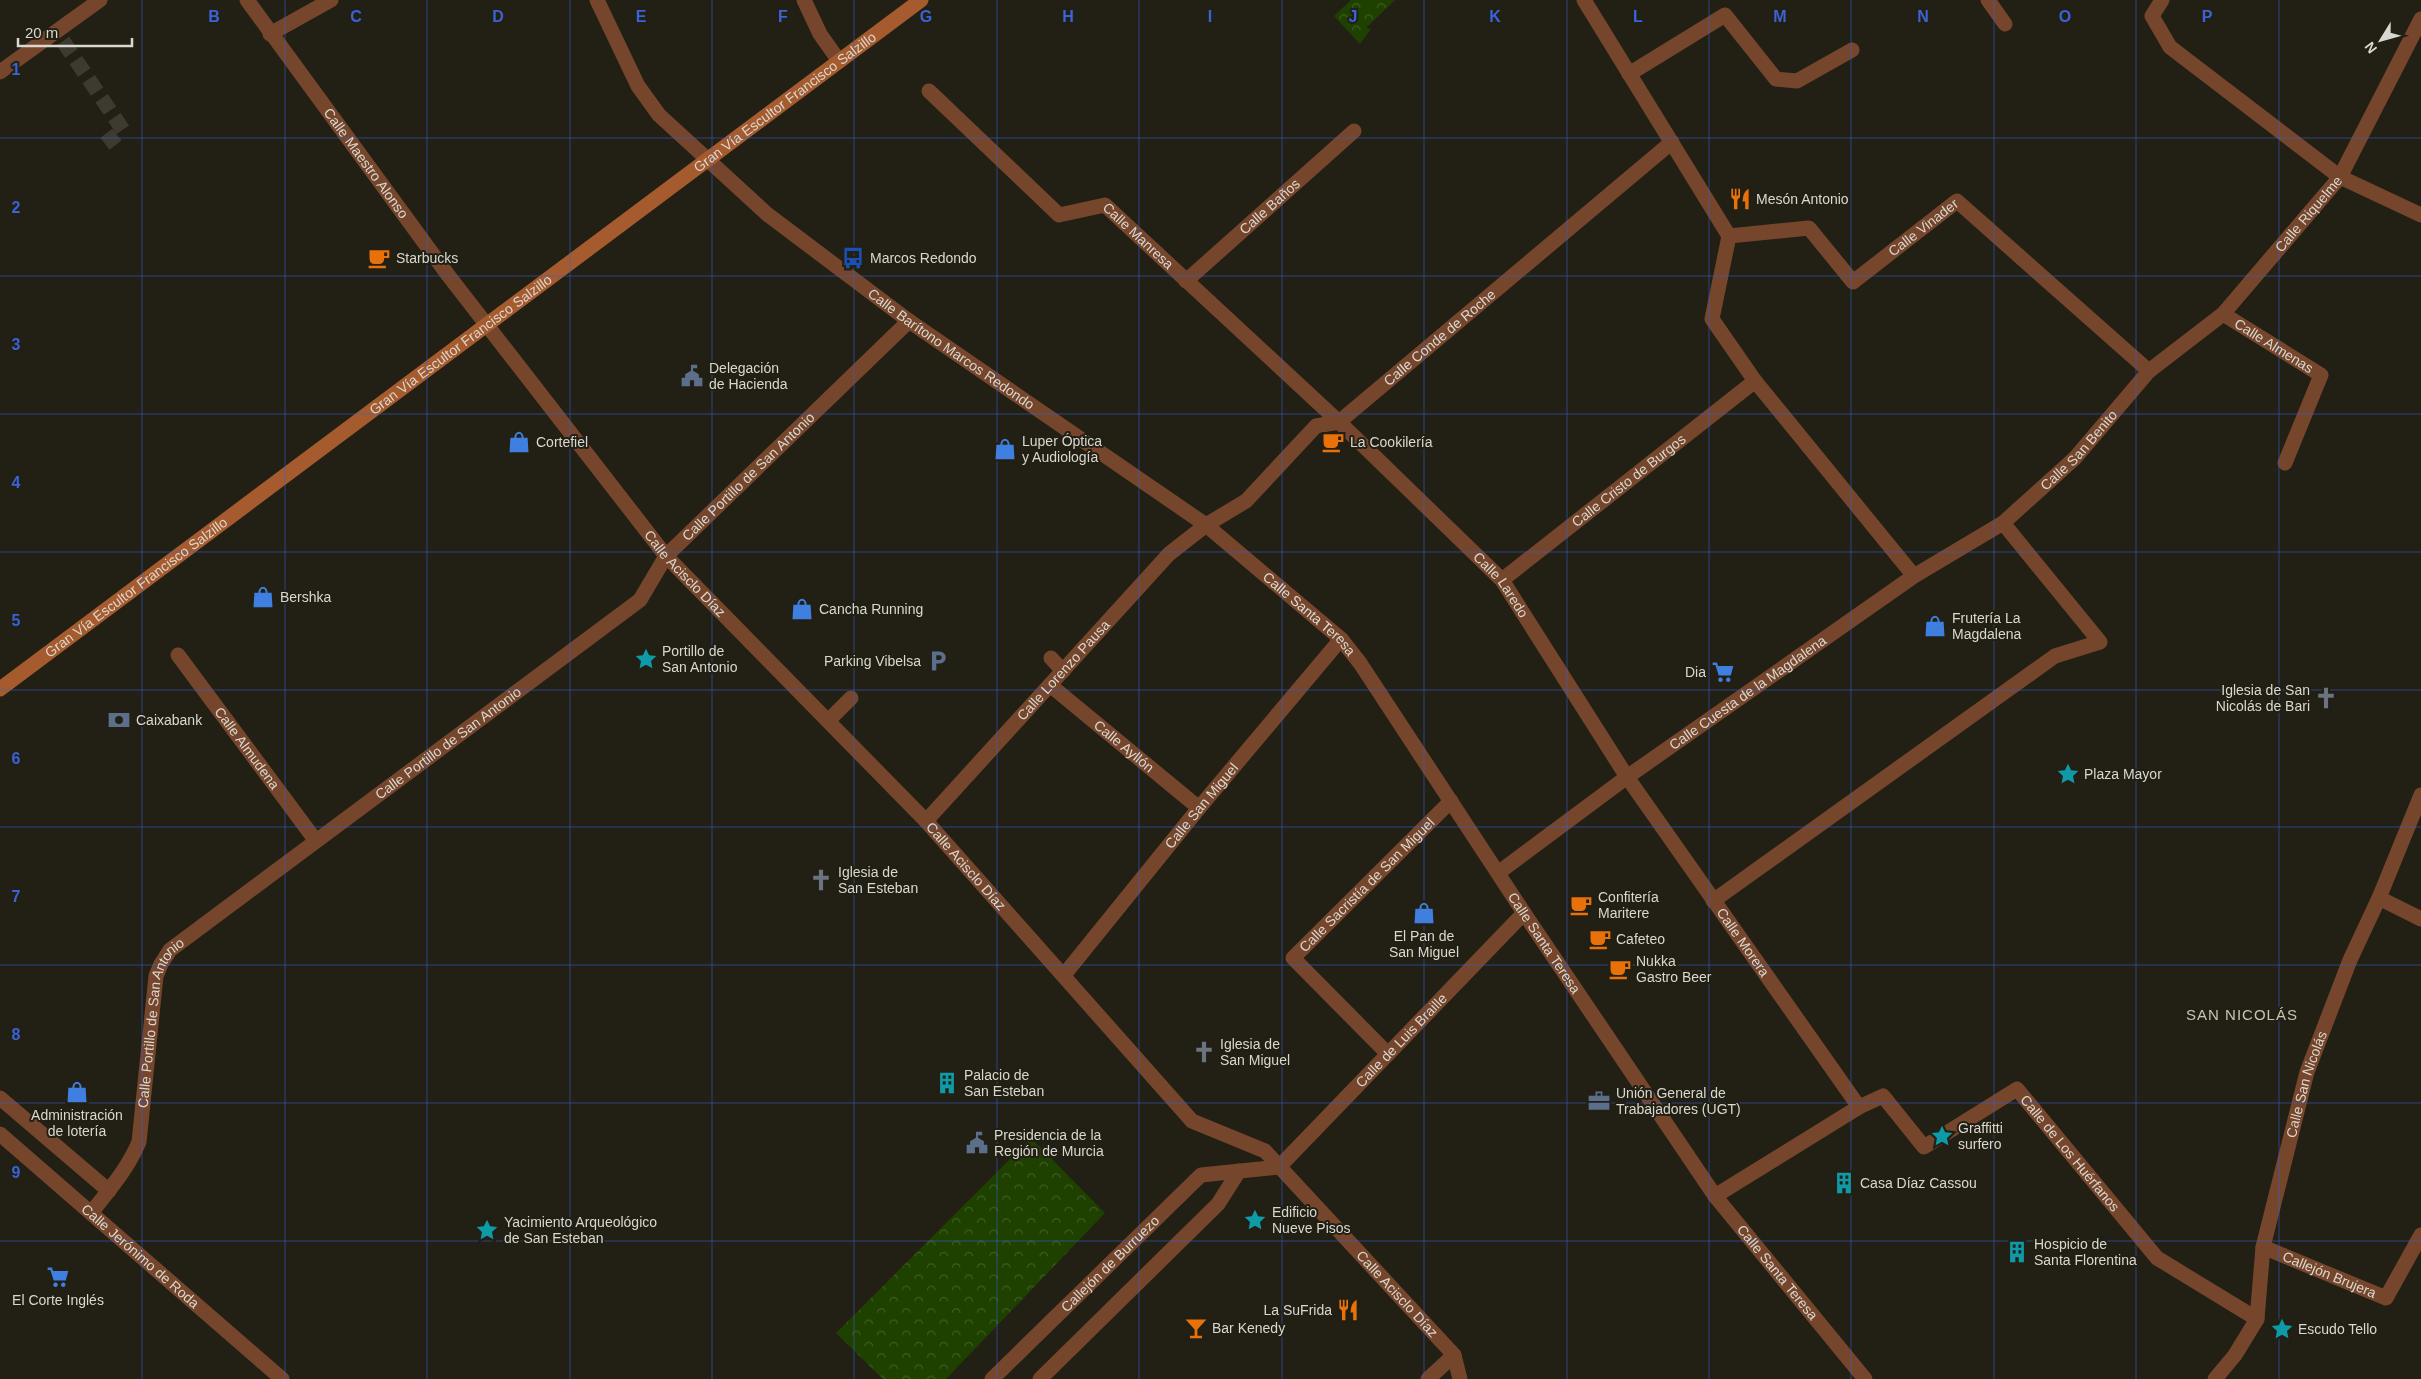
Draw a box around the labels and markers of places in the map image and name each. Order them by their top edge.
restaurant icon: Mesón Antonio [1727,186,1753,212]
place label: Mesón Antonio [1756,191,1849,207]
cafe icon: Starbucks [366,245,392,271]
bus stop icon: Marcos Redondo [840,245,866,271]
place label: Starbucks [396,250,458,266]
place label: Marcos Redondo [870,250,977,266]
place label: Delegación de Hacienda [709,360,788,392]
public building icon: Delegación de Hacienda [679,363,705,389]
shop icon: Cortefiel [506,429,532,455]
cafe icon: La Cookilería [1320,429,1346,455]
place label: Luper Óptica y Audiología [1022,433,1102,465]
place label: Cortefiel [536,434,588,450]
place label: La Cookilería [1350,434,1433,450]
shop icon: Luper Óptica y Audiología [992,436,1018,462]
shop icon: Bershka [250,584,276,610]
place label: Bershka [280,589,332,605]
shop icon: Cancha Running [789,596,815,622]
place label: Cancha Running [819,601,923,617]
place label: Frutería La Magdalena [1952,610,2021,642]
shop icon: Frutería La Magdalena [1922,613,1948,639]
place label: Portillo de San Antonio [662,643,738,675]
place icon: Portillo de San Antonio [633,646,659,672]
parking icon: Parking Vibelsa [925,648,951,674]
place label: Parking Vibelsa [824,653,921,669]
supermarket icon: Dia [1710,659,1736,685]
place label: Dia [1685,664,1706,680]
place label: Iglesia de San Nicolás de Bari [2216,682,2310,714]
church icon: Iglesia de San Nicolás de Bari [2313,685,2339,711]
bank icon: Caixabank [106,707,132,733]
place label: Caixabank [136,712,203,728]
place icon: Plaza Mayor [2055,761,2081,787]
place label: Plaza Mayor [2084,766,2162,782]
place label: Iglesia de San Esteban [838,864,918,896]
church icon: Iglesia de San Esteban [808,867,834,893]
place label: Confitería Maritere [1598,889,1659,921]
cafe icon: Confitería Maritere [1568,892,1594,918]
shop icon: El Pan de San Miguel [1411,900,1437,926]
cafe icon: Cafeteo [1587,926,1613,952]
place label: El Pan de San Miguel [1389,928,1459,960]
place label: Cafeteo [1616,931,1665,947]
place label: Nukka Gastro Beer [1636,953,1712,985]
cafe icon: Nukka Gastro Beer [1607,956,1633,982]
place label: Iglesia de San Miguel [1220,1036,1290,1068]
church icon: Iglesia de San Miguel [1191,1039,1217,1065]
place label: Palacio de San Esteban [964,1067,1044,1099]
building icon: Palacio de San Esteban [934,1070,960,1096]
shop icon: Administración de lotería [64,1079,90,1105]
place label: Unión General de Trabajadores (UGT) [1616,1085,1741,1117]
office icon: Unión General de Trabajadores (UGT) [1586,1088,1612,1114]
place label: Administración de lotería [31,1107,123,1139]
place label: Graffitti surfero [1958,1120,2003,1152]
place icon: Graffitti surfero [1929,1123,1955,1149]
place label: Presidencia de la Región de Murcia [994,1127,1104,1159]
public building icon: Presidencia de la Región de Murcia [964,1130,990,1156]
building icon: Casa Díaz Cassou [1831,1170,1857,1196]
place label: Casa Díaz Cassou [1860,1175,1977,1191]
place label: Edificio Nueve Pisos [1272,1204,1351,1236]
place icon: Edificio Nueve Pisos [1242,1207,1268,1233]
place label: Yacimiento Arqueológico de San Esteban [504,1214,657,1246]
place icon: Yacimiento Arqueológico de San Esteban [474,1217,500,1243]
place label: Hospicio de Santa Florentina [2034,1236,2137,1268]
building icon: Hospicio de Santa Florentina [2004,1239,2030,1265]
supermarket icon: El Corte Inglés [45,1264,71,1290]
place label: El Corte Inglés [12,1292,104,1308]
restaurant icon: La SuFrida [1335,1297,1361,1323]
place label: La SuFrida [1264,1302,1332,1318]
bar icon: Bar Kenedy [1183,1315,1209,1341]
place icon: Escudo Tello [2269,1316,2295,1342]
place label: Bar Kenedy [1212,1320,1285,1336]
place label: Escudo Tello [2298,1321,2377,1337]

